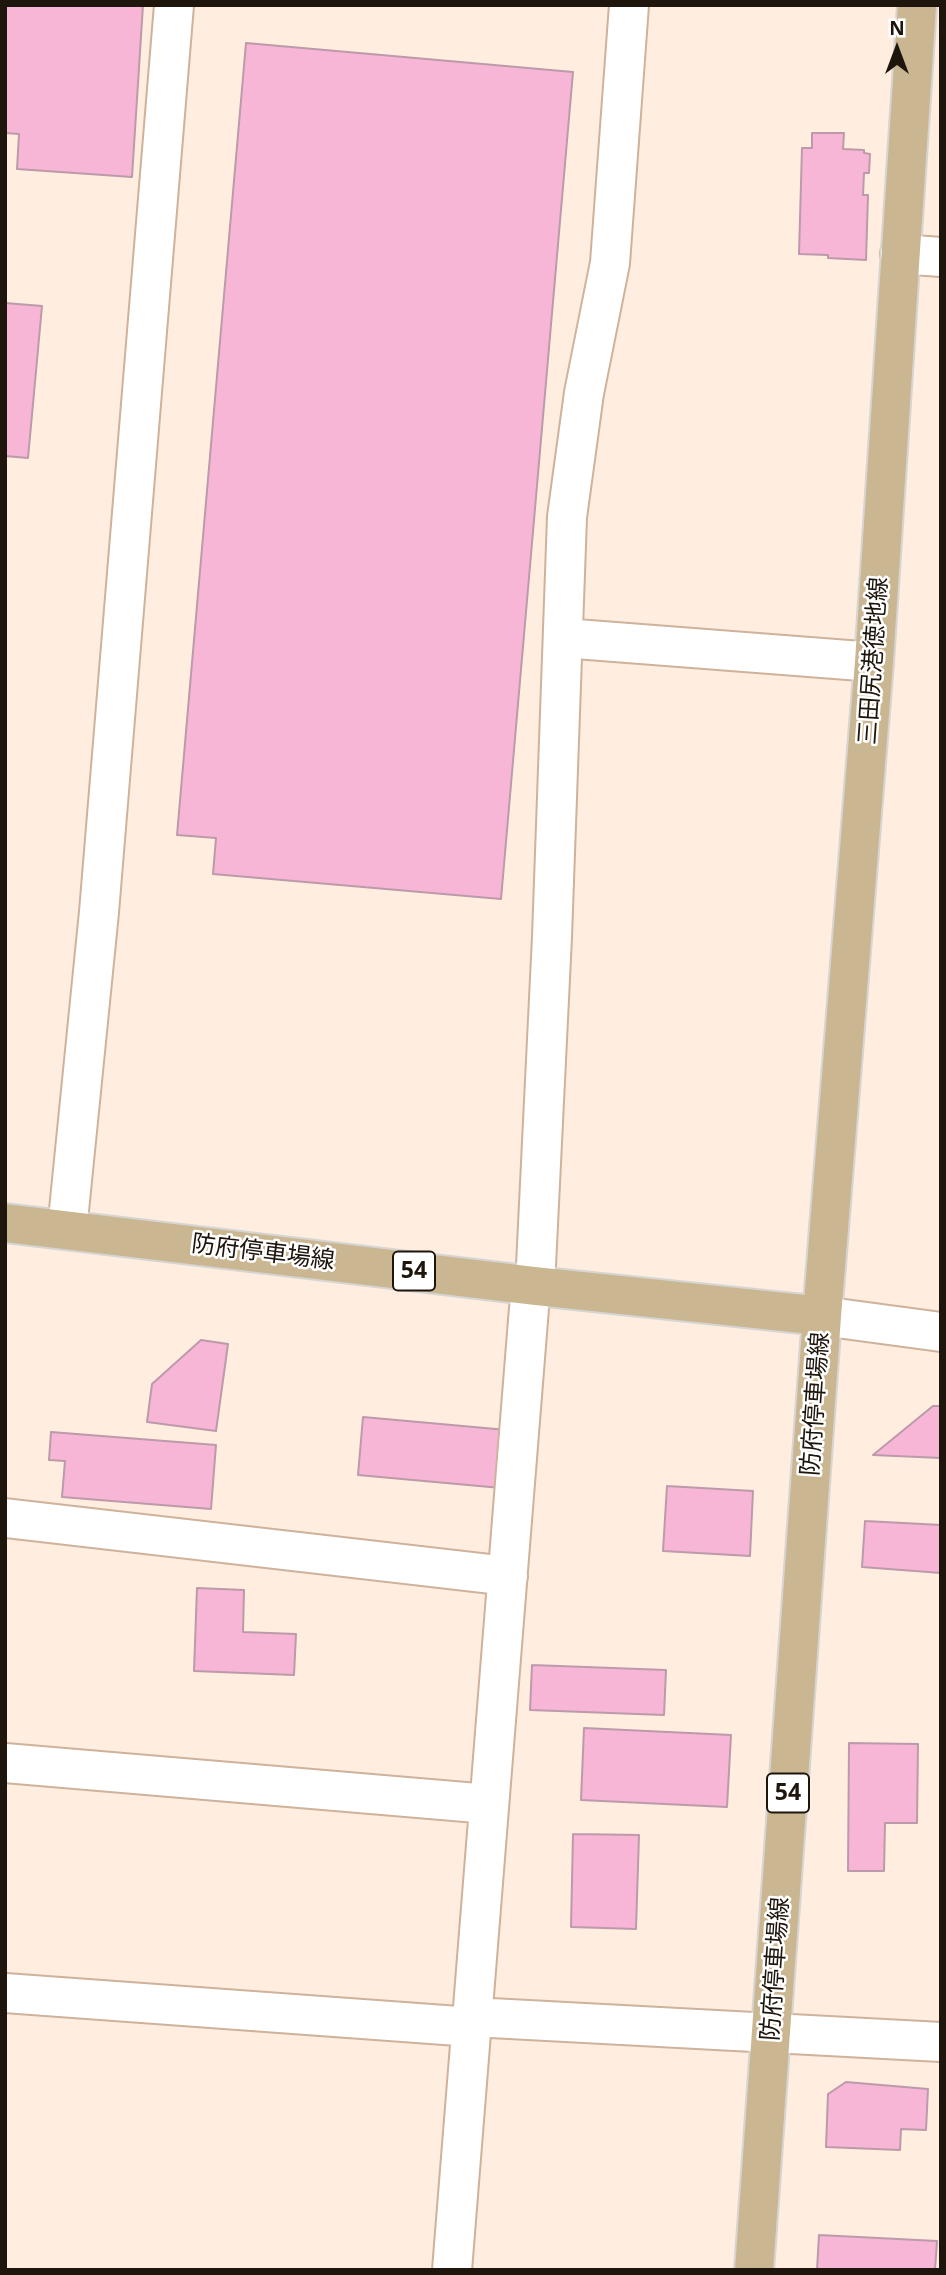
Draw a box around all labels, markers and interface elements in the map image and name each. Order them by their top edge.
north arrow [862,14,932,84]
text: N [889,15,905,41]
street label: 三田尻港徳地線 [854,576,894,746]
street label: 防府停車場線 [190,1230,336,1276]
road number: 54 [393,1252,435,1290]
street label: 防府停車場線 [797,1331,835,1477]
road number: 54 [767,1774,809,1812]
street label: 防府停車場線 [757,1896,795,2042]

